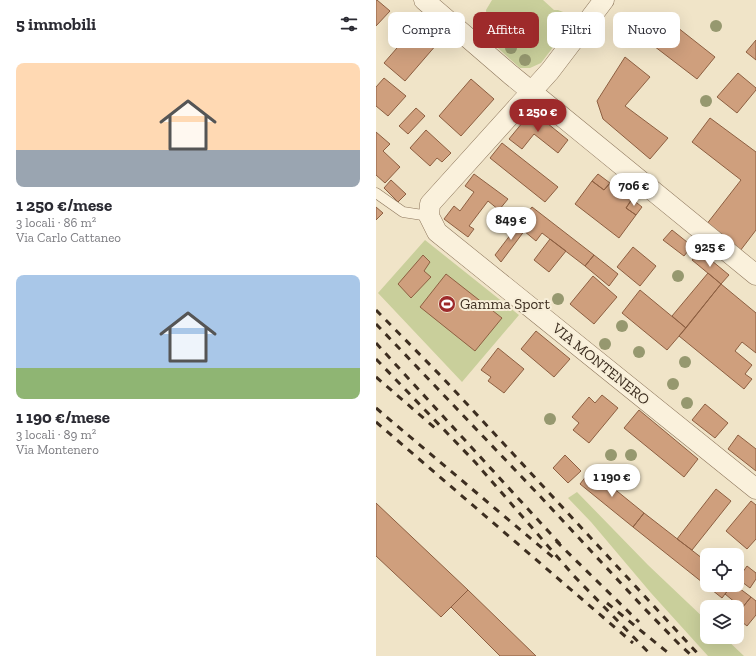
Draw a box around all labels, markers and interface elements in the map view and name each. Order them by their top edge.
chip: Compra [388,12,465,48]
chip: Affitta [473,12,539,48]
chip: Filtri [547,12,605,48]
chip: Nuovo [613,12,680,48]
icon: filters [338,13,360,35]
text: 5 immobili [16,14,96,34]
icon: home [152,89,224,161]
pin: 1 250 € [501,99,575,133]
text: 1 250 € [518,104,558,119]
pin: 706 € [606,173,662,207]
text: 706 € [618,178,650,193]
text: 1 250 €/mese [16,195,112,215]
pin: 849 € [483,207,539,241]
text: 849 € [495,212,527,227]
text: 3 locali · 86 m² [16,215,96,230]
text: Via Carlo Cattaneo [16,230,121,245]
pin: 925 € [682,234,738,268]
text: 925 € [695,239,725,254]
sports icon: Gamma Sport [437,294,457,314]
place label: Gamma Sport [460,295,550,313]
icon: home [152,301,224,373]
street label: VIA MONTENERO [548,319,653,409]
text: 1 190 €/mese [16,407,110,427]
text: 3 locali · 89 m² [16,427,96,442]
text: Via Montenero [16,442,99,457]
pin: 1 190 € [575,464,649,498]
text: 1 190 € [593,469,631,484]
map controls [700,548,744,644]
button: locate [700,548,744,592]
button: layers [700,600,744,644]

